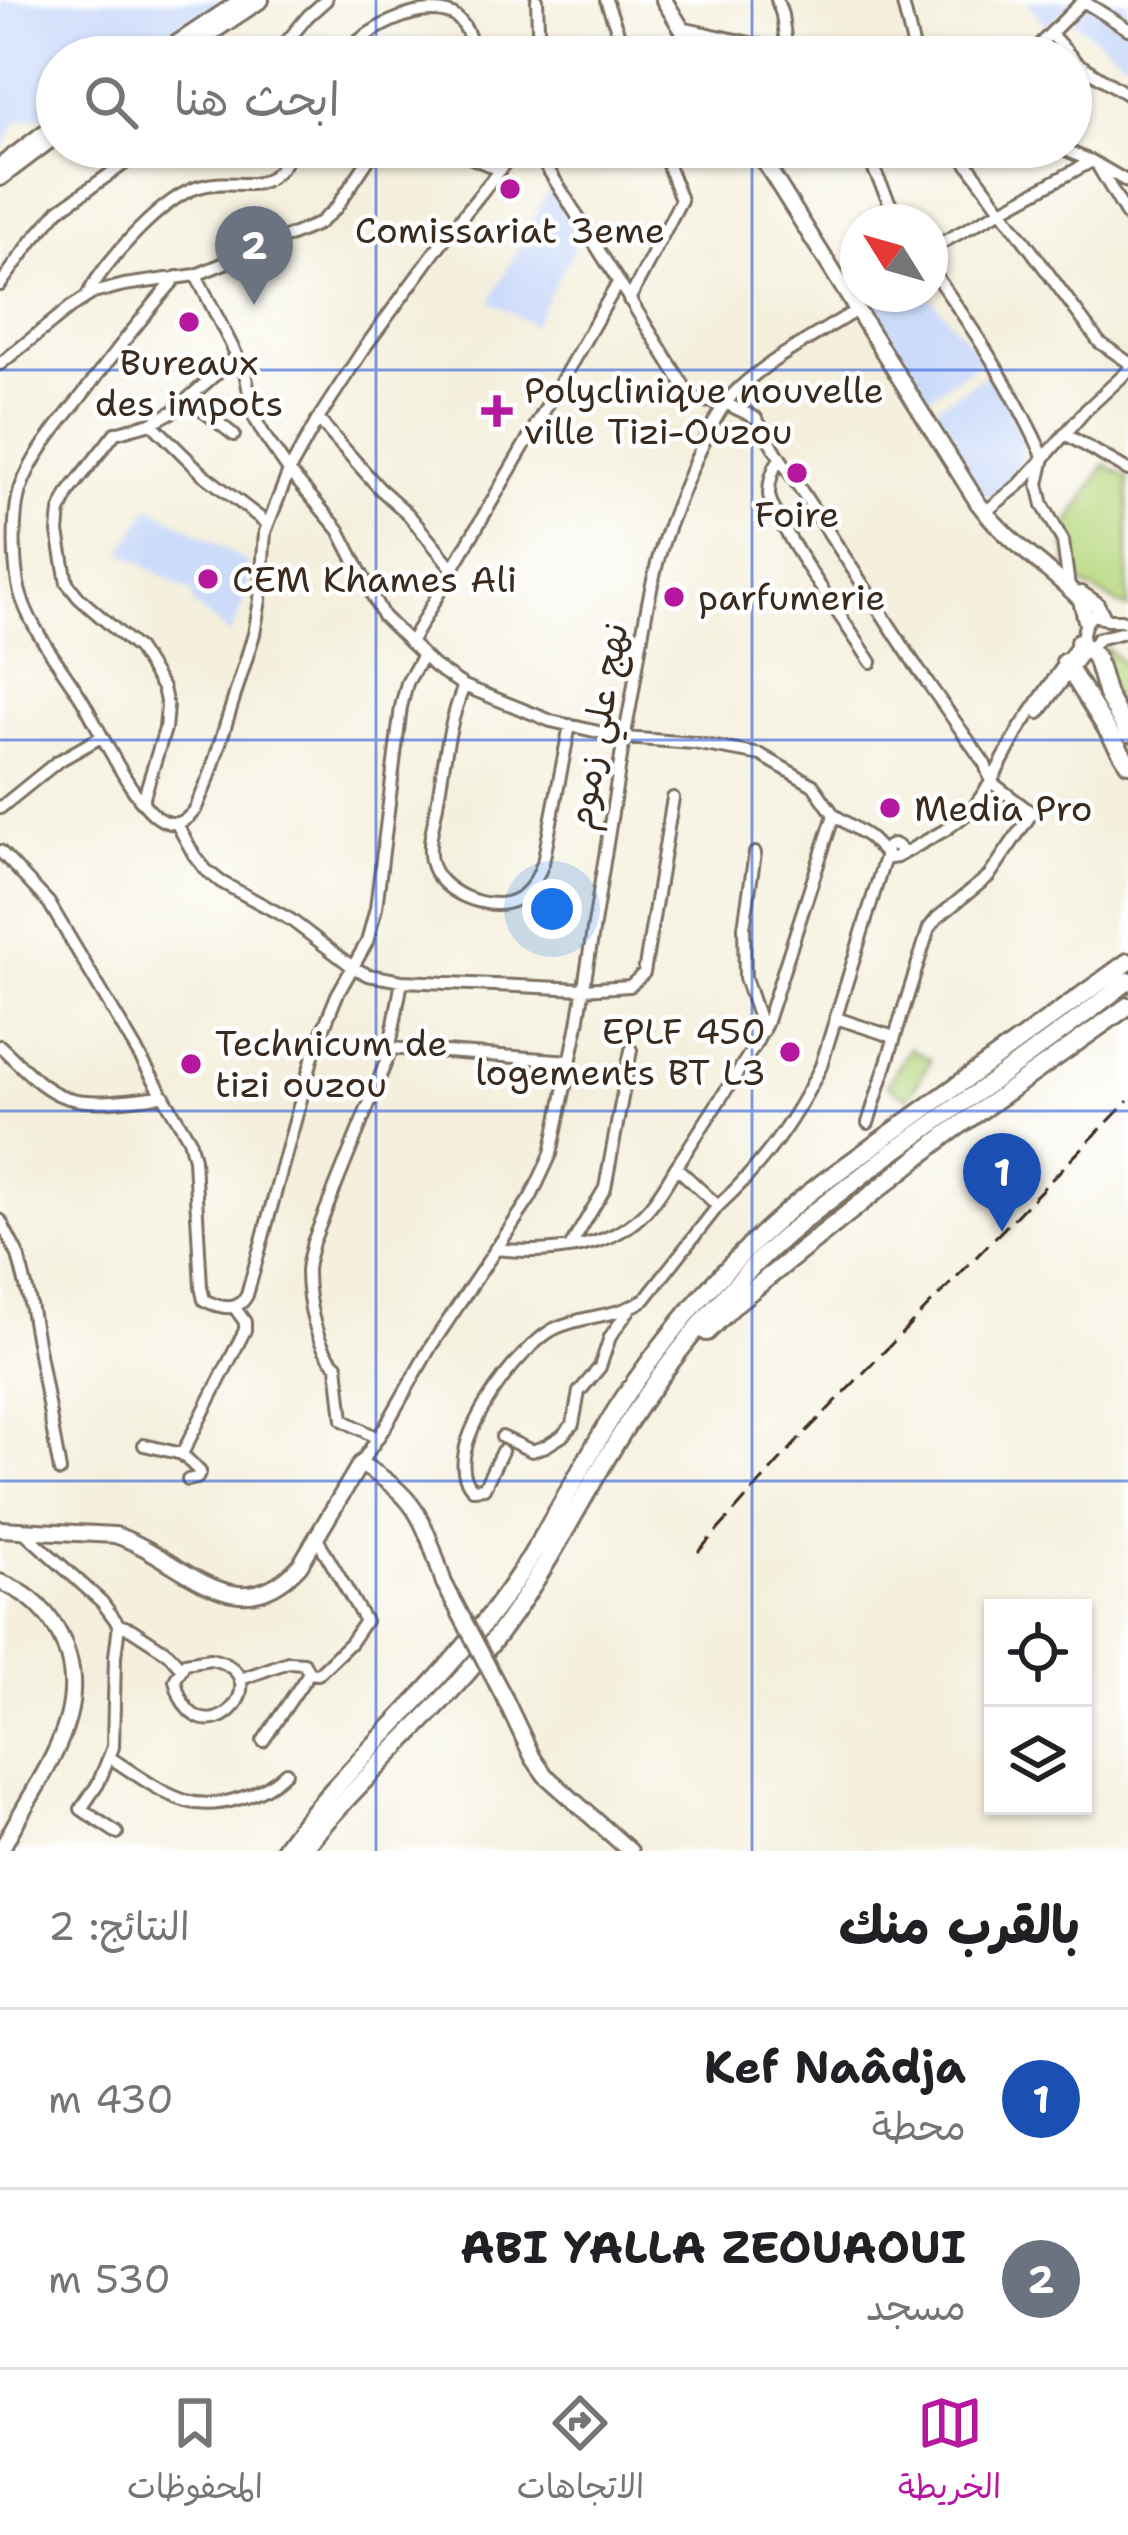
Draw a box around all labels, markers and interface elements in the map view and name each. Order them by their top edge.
search box [36,36,1092,168]
icon: search [78,69,144,135]
text: ابحث هنا [174,69,340,129]
marker: Comissariat 3eme [497,176,523,202]
north arrow [840,204,948,312]
pin: 2 [215,206,293,305]
place label: Comissariat 3eme [355,206,665,255]
marker: Bureaux des impots [176,309,202,335]
place label: Bureaux des impots [95,338,283,428]
place label: Polyclinique nouvelle ville Tizi-Ouzou [524,366,884,456]
marker: Polyclinique nouvelle ville Tizi-Ouzou [481,395,513,427]
marker: Foire [784,460,810,486]
place label: Foire [755,490,840,539]
place label: CEM Khames Ali [232,555,517,604]
marker: CEM Khames Ali [195,566,221,592]
place label: parfumerie [698,573,886,622]
marker: parfumerie [661,584,687,610]
street label: نهج علي زموم [555,619,647,834]
place label: Media Pro [914,784,1093,833]
marker: Media Pro [877,795,903,821]
your location [522,879,582,939]
place label: EPLF 450 logements BT L3 [475,1007,766,1097]
place label: Technicum de tizi ouzou [215,1019,448,1109]
marker: EPLF 450 logements BT L3 [777,1039,803,1065]
marker: Technicum de tizi ouzou [178,1051,204,1077]
pin: 1 [963,1133,1041,1232]
map controls [984,1599,1092,1815]
button: locate [984,1599,1092,1707]
button: layers [984,1707,1092,1815]
text: بالقرب منك [839,1891,1080,1959]
text: النتائج: 2 [48,1900,190,1952]
text: Kef Naâdja [704,2037,966,2097]
text: 430 m [48,2073,173,2125]
text: 1 [1032,2073,1050,2125]
text: محطة [872,2100,966,2152]
text: ABI YALLA ZEOUAOUI [460,2217,966,2277]
text: 530 m [48,2253,171,2305]
text: 2 [1027,2253,1055,2305]
text: مسجد [866,2280,966,2332]
tab: المحفوظات [127,2390,263,2516]
tab: الاتجاهات [517,2390,644,2516]
tab: الخريطة [898,2390,1001,2516]

